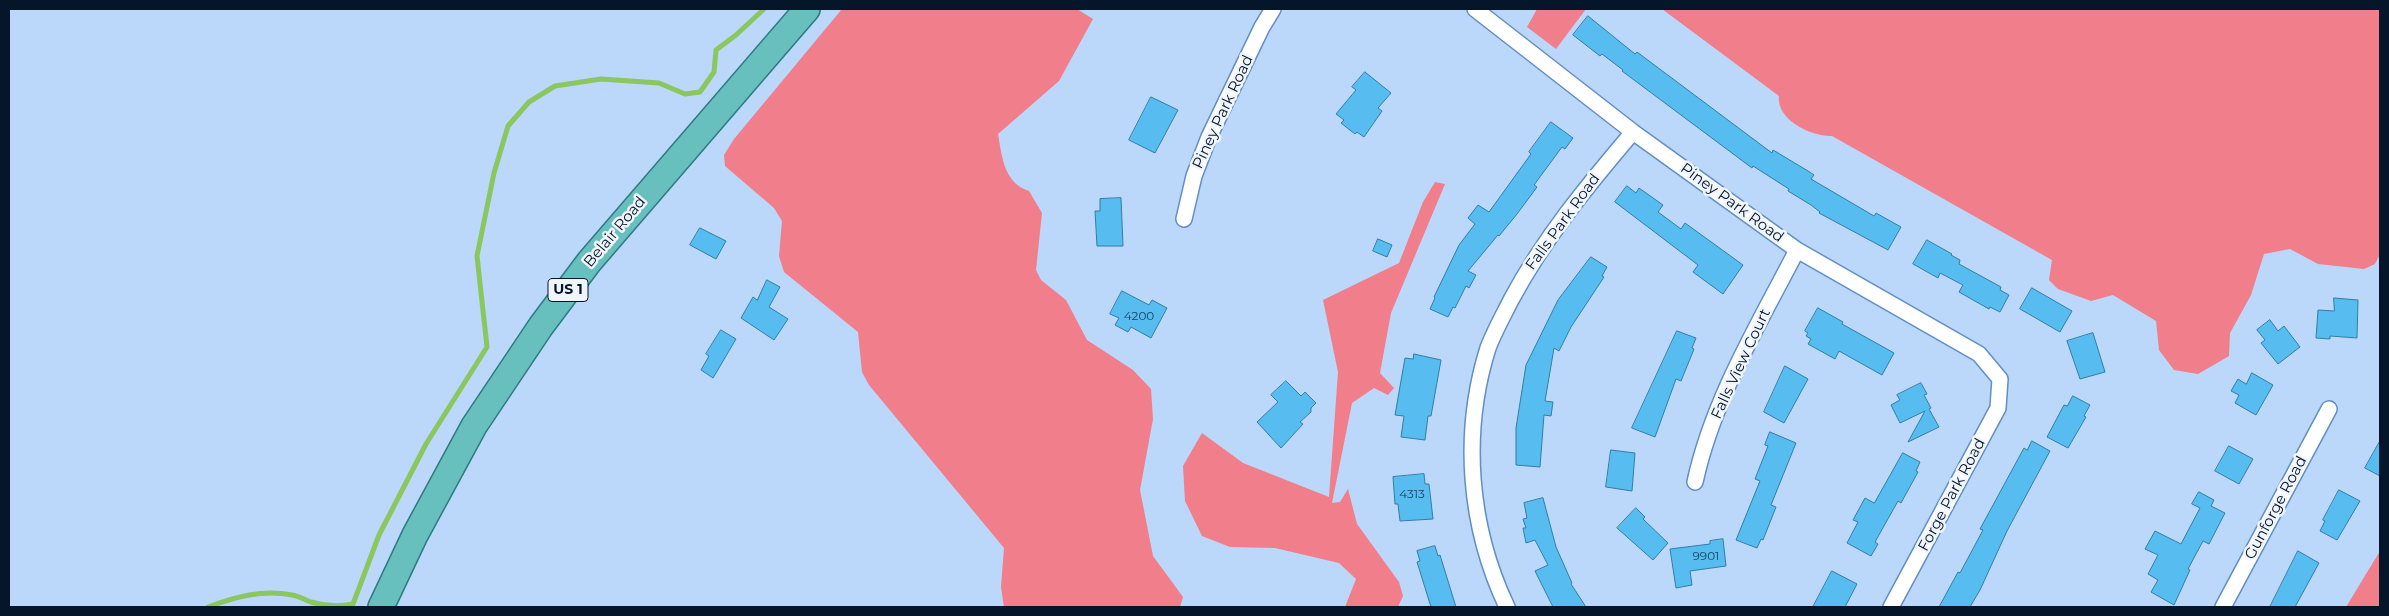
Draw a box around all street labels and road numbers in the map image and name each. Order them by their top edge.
street label: Piney Park Road [1189,52,1257,172]
street label: Piney Park Road [1677,159,1787,247]
street label: Falls Park Road [1522,170,1604,274]
street label: Belair Road [580,193,650,271]
road number: US 1 [548,278,588,302]
street label: Falls View Court [1708,306,1774,422]
street label: Forge Park Road [1915,436,1989,554]
street label: Gunforge Road [2241,453,2311,563]

